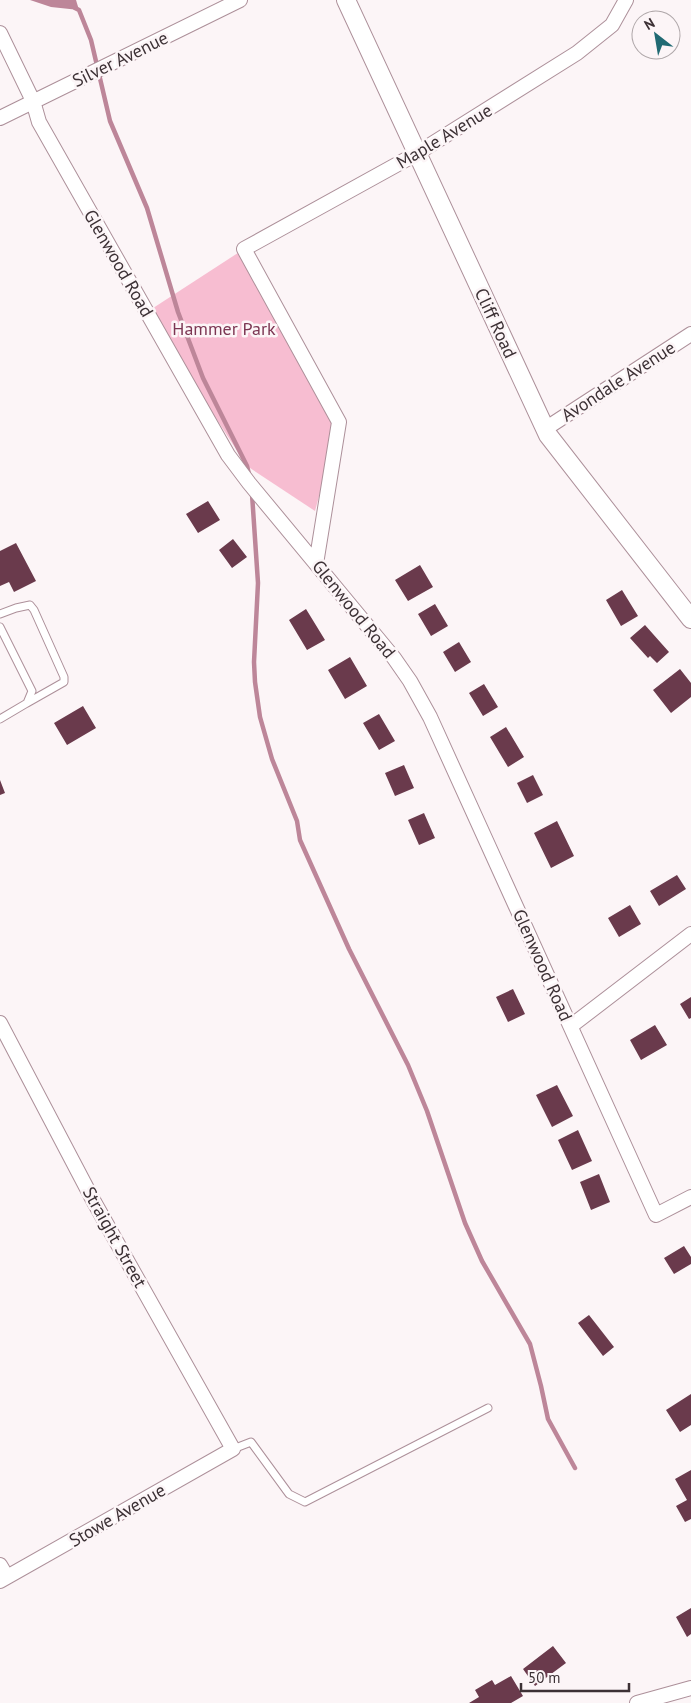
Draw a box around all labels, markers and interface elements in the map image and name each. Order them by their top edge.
north arrow [631,10,681,60]
text: N [641,14,658,34]
street label: Silver Avenue [68,26,172,92]
street label: Maple Avenue [392,98,496,174]
street label: Glenwood Road [79,205,159,321]
street label: Cliff Road [470,284,522,362]
park label: Hammer Park [172,317,276,340]
street label: Avondale Avenue [557,336,679,426]
street label: Glenwood Road [307,555,401,663]
street label: Glenwood Road [508,905,578,1025]
street label: Straight Street [78,1182,152,1292]
street label: Stowe Avenue [65,1478,169,1552]
scale bar [521,1660,628,1692]
text: 50 m [528,1668,561,1687]

